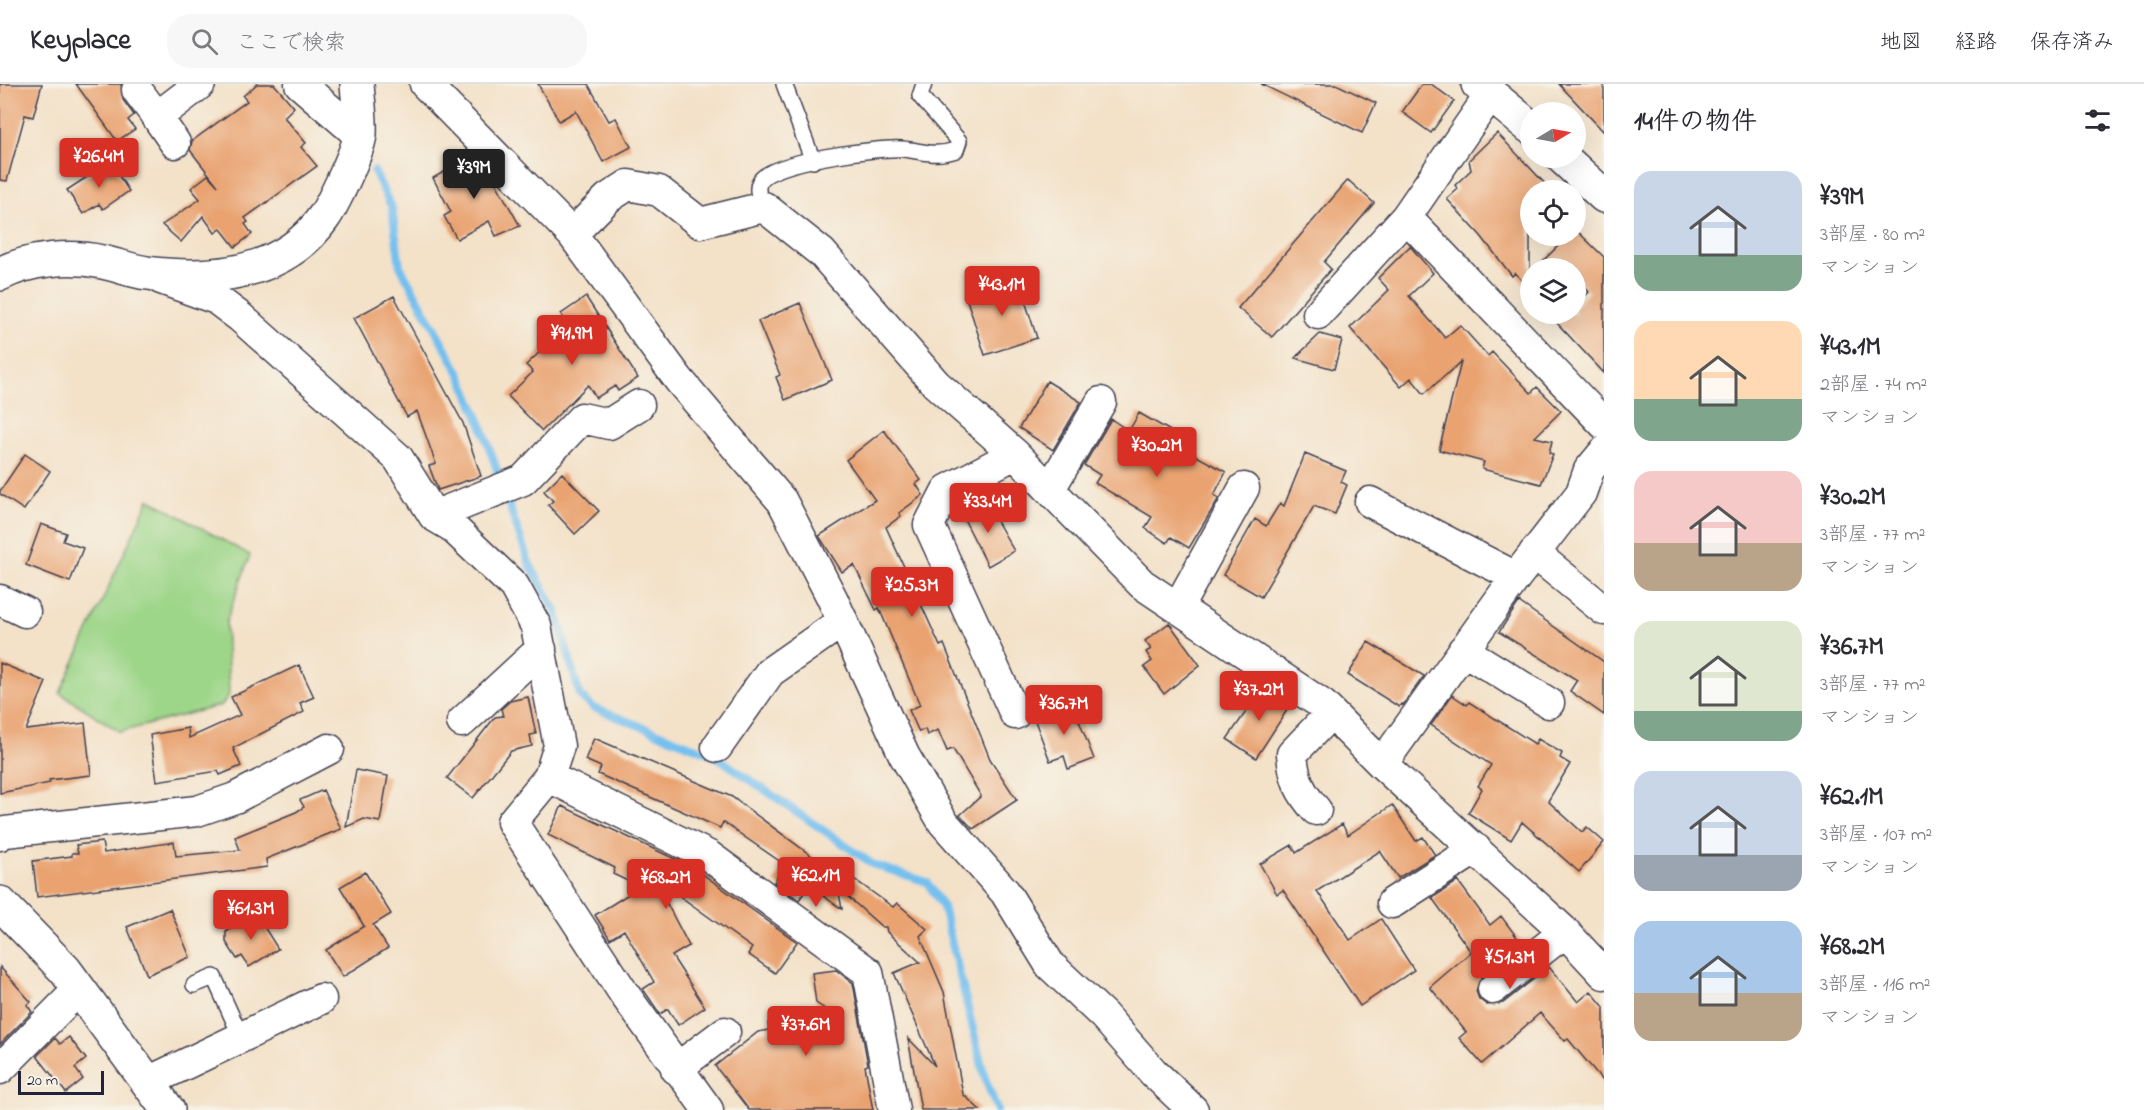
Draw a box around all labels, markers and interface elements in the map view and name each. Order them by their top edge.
search box [167,14,587,68]
text: Keyplace [30,21,131,62]
icon: search [188,25,221,58]
text: ここで検索 [236,28,346,60]
text: 地図 [1880,28,1922,58]
text: 経路 [1955,28,1997,58]
text: 保存済み [2030,28,2114,58]
north arrow [1520,102,1586,168]
map controls [1520,102,1586,324]
text: 14件の物件 [1634,104,1757,142]
icon: filters [2081,104,2114,137]
pin: ¥26.4M [50,138,148,189]
text: ¥26.4M [74,143,125,172]
pin: ¥39M [438,149,510,200]
text: ¥39M [457,154,491,183]
text: ¥39M [1820,179,1865,217]
button: locate [1520,180,1586,246]
icon: home [1682,195,1754,267]
text: 3部屋 · 80 m² [1820,221,1925,250]
text: マンション [1820,254,1919,283]
button: layers [1520,258,1586,324]
pin: ¥43.1M [953,266,1051,317]
text: ¥43.1M [979,271,1025,300]
pin: ¥91.9M [523,315,621,366]
text: ¥91.9M [551,320,593,349]
text: ¥43.1M [1820,329,1881,367]
icon: home [1682,345,1754,417]
text: 2部屋 · 74 m² [1820,371,1927,400]
text: マンション [1820,404,1919,433]
pin: ¥30.2M [1108,427,1206,478]
text: ¥30.2M [1132,432,1182,461]
text: ¥30.2M [1820,479,1886,517]
pin: ¥33.4M [939,483,1037,534]
text: ¥33.4M [964,488,1012,517]
icon: home [1682,495,1754,567]
text: 3部屋 · 77 m² [1820,521,1925,550]
text: マンション [1820,554,1919,583]
pin: ¥25.3M [863,567,961,618]
text: ¥25.3M [885,572,939,601]
text: ¥36.7M [1820,629,1884,667]
icon: home [1682,645,1754,717]
pin: ¥37.2M [1210,671,1308,722]
text: 3部屋 · 77 m² [1820,671,1925,700]
text: ¥37.2M [1234,676,1284,705]
pin: ¥36.7M [1015,685,1113,736]
text: ¥36.7M [1039,690,1089,719]
text: マンション [1820,704,1919,733]
text: ¥62.1M [1820,779,1884,817]
icon: home [1682,795,1754,867]
text: 3部屋 · 107 m² [1820,821,1932,850]
text: マンション [1820,854,1919,883]
pin: ¥62.1M [767,857,865,908]
pin: ¥68.2M [617,859,715,910]
text: ¥62.1M [791,862,841,891]
text: ¥68.2M [641,864,691,893]
pin: ¥61.3M [202,890,300,941]
text: ¥61.3M [227,895,275,924]
text: ¥68.2M [1820,929,1885,967]
pin: ¥51.3M [1461,939,1559,990]
text: ¥51.3M [1485,944,1535,973]
icon: home [1682,945,1754,1017]
text: 3部屋 · 116 m² [1820,971,1931,1000]
text: マンション [1820,1004,1919,1033]
pin: ¥37.6M [757,1006,855,1057]
text: ¥37.6M [781,1011,831,1040]
scale bar [18,1068,104,1096]
text: 20 m [27,1069,58,1093]

